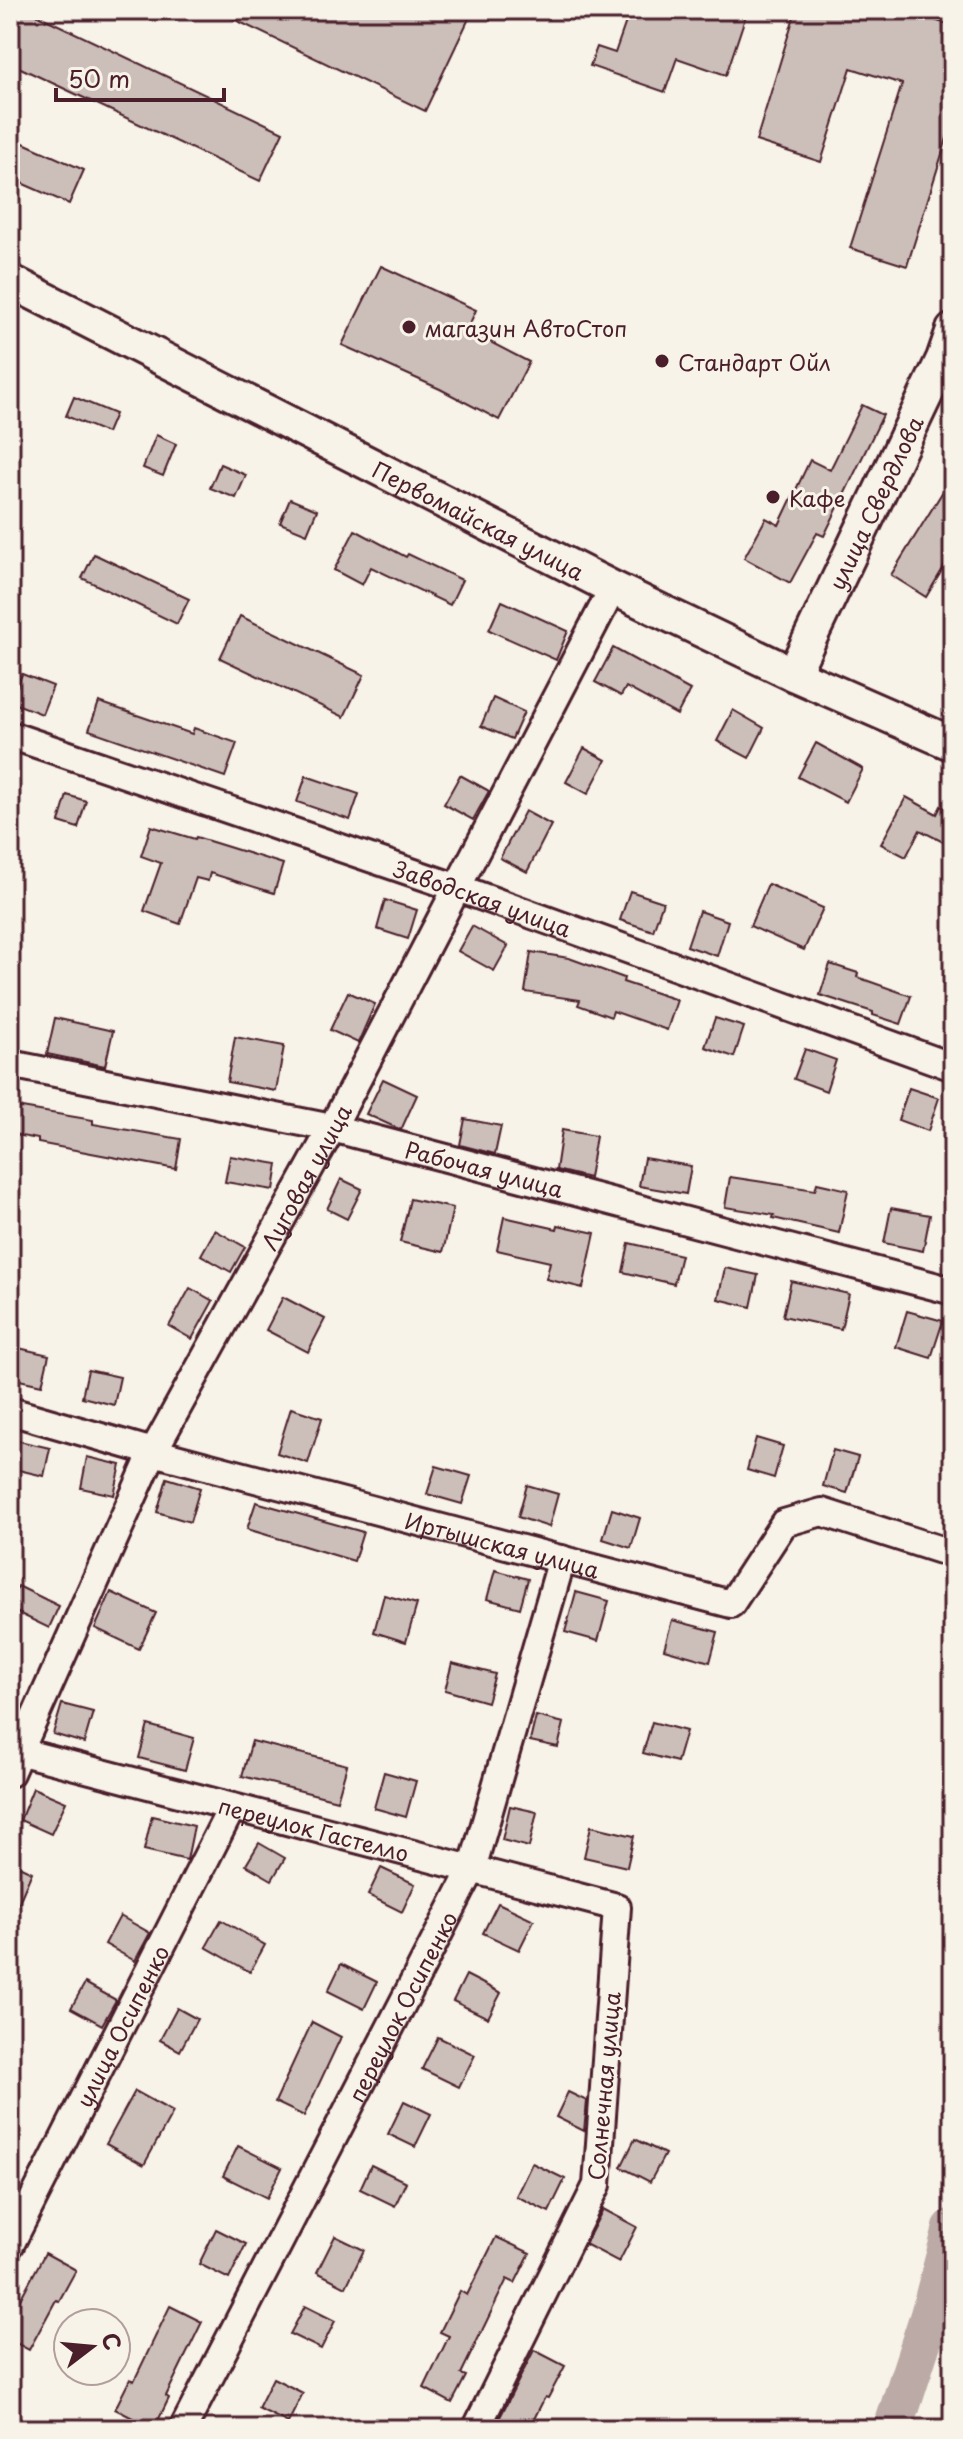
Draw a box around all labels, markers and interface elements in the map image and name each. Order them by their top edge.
scale bar [56,52,224,102]
text: 50 m [68,60,130,96]
place label: магазин АвтоСтоп [425,311,627,344]
marker: магазин АвтоСтоп [400,318,418,336]
place label: Стандарт Ойл [678,345,831,378]
marker: Стандарт Ойл [653,352,671,370]
street label: улица Свердлова [819,410,930,595]
street label: Первомайская улица [367,452,590,587]
place label: Кафе [789,481,845,514]
marker: Кафе [764,488,782,506]
street label: Заводская улица [390,851,576,944]
street label: Луговая улица [252,1098,358,1255]
street label: Рабочая улица [402,1132,567,1205]
street label: Иртышская улица [402,1503,603,1585]
street label: переулок Гастелло [215,1787,413,1869]
street label: переулок Осипенко [338,1905,464,2107]
street label: улица Осипенко [66,1939,176,2112]
street label: Солнечная улица [578,1990,628,2182]
north arrow [52,2307,132,2387]
text: С [95,2329,131,2354]

